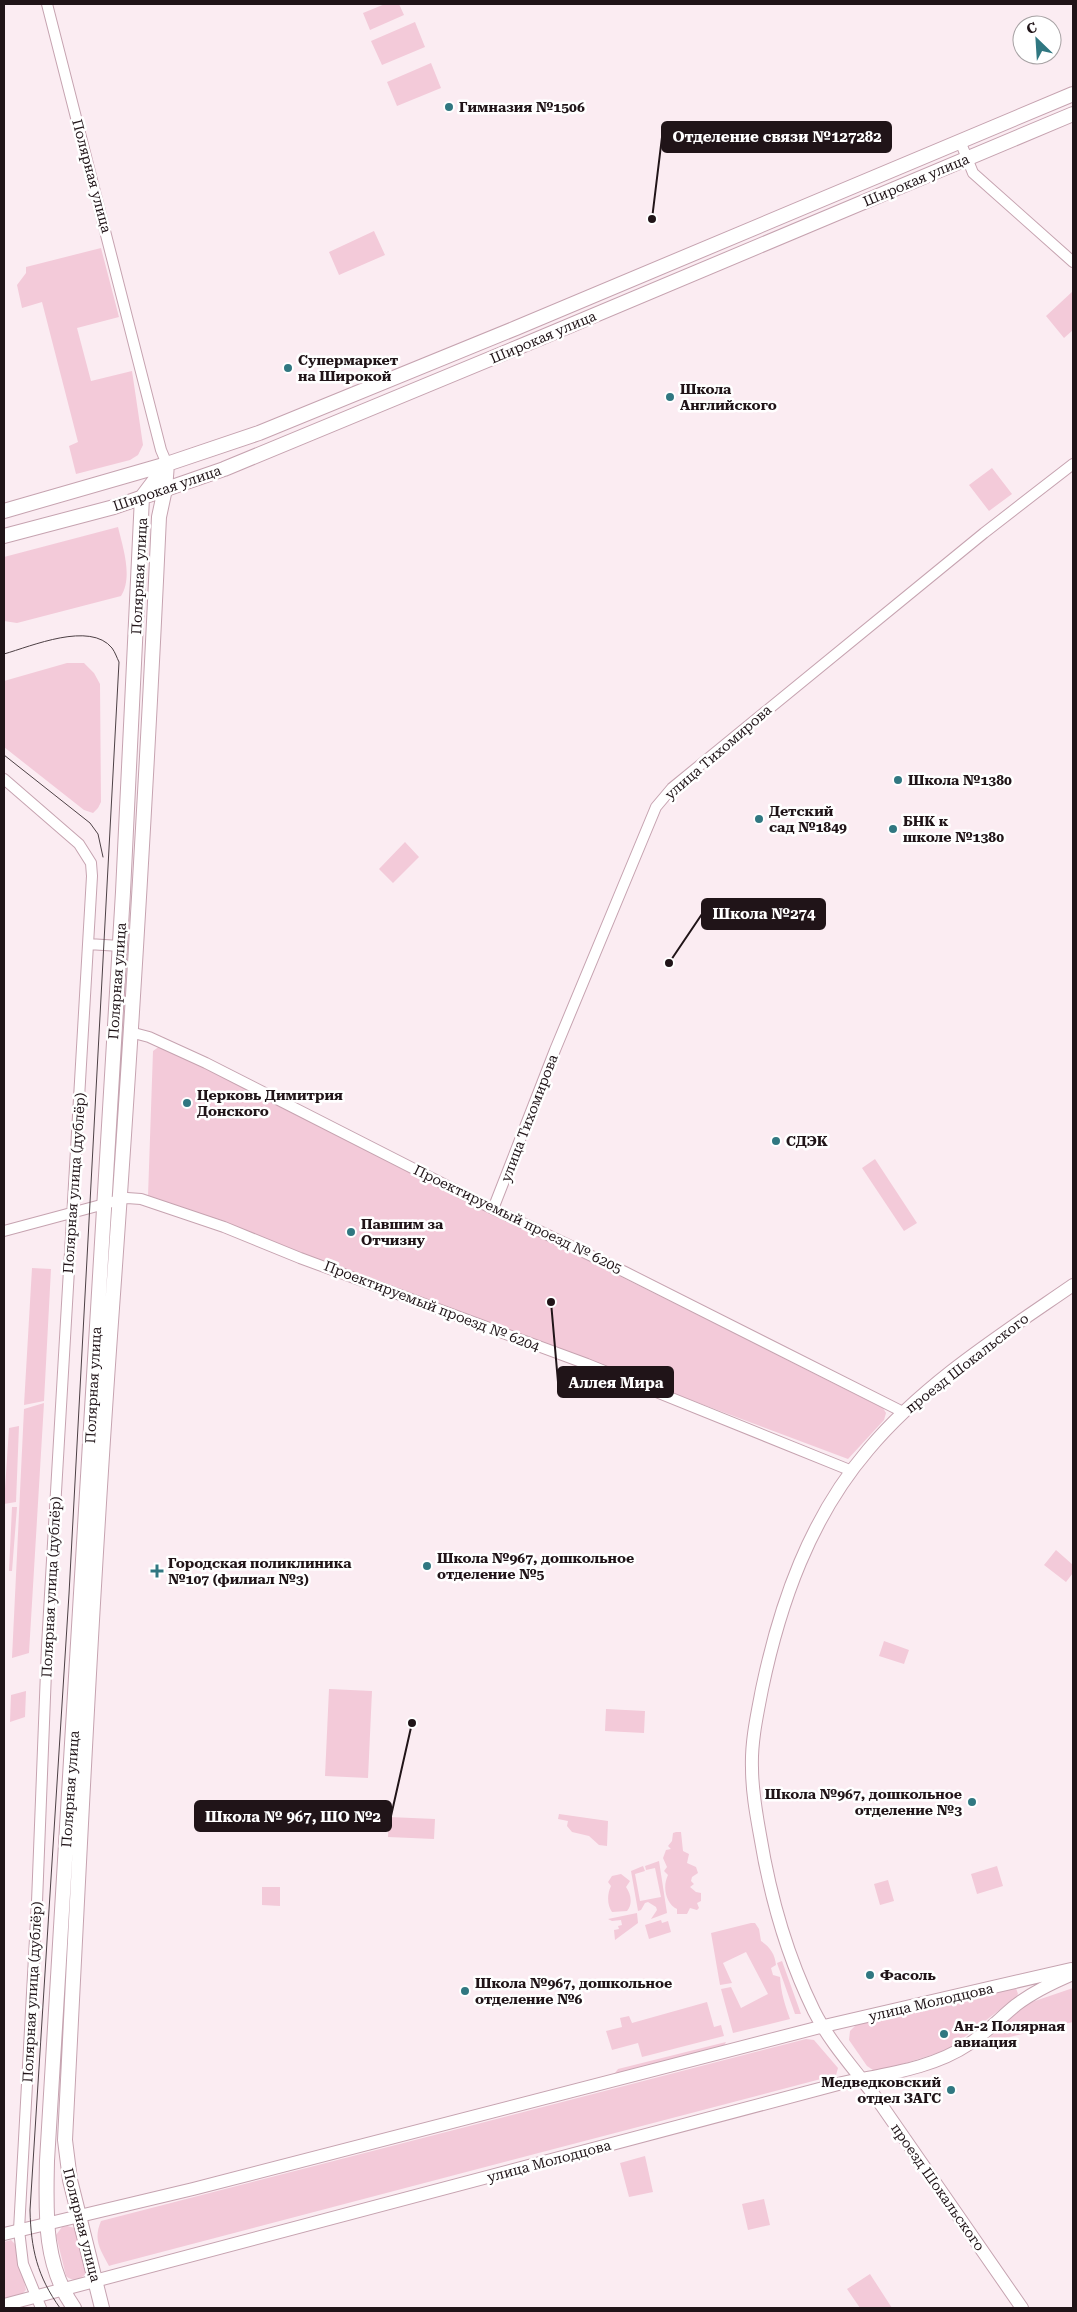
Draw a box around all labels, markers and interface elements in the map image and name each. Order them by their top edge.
north arrow [1012,15,1062,65]
text: С [1024,19,1040,38]
place label: Гимназия №1506 [459,99,585,115]
marker: Гимназия №1506 [443,101,455,113]
street label: Полярная улица [69,117,115,235]
callout: Отделение связи №127282 [662,122,891,152]
text: Отделение связи №127282 [672,128,882,146]
street label: Широкая улица [861,150,972,210]
street label: Широкая улица [488,307,599,367]
place label: Супермаркет на Широкой [298,352,399,384]
marker: Супермаркет на Широкой [282,362,294,374]
place label: Школа Английского [680,381,777,413]
marker: Школа Английского [664,391,676,403]
street label: Широкая улица [111,462,224,514]
street label: Полярная улица [128,517,150,635]
street label: улица Тихомирова [662,701,775,802]
place label: Школа №1380 [908,772,1012,788]
marker: Школа №1380 [892,774,904,786]
place label: Детский сад №1849 [769,803,847,835]
marker: Детский сад №1849 [753,813,765,825]
place label: БНК к школе №1380 [903,813,1004,845]
marker: БНК к школе №1380 [887,823,899,835]
callout: Школа №274 [702,899,825,929]
text: Школа №274 [713,905,816,923]
street label: Полярная улица [105,922,129,1040]
street label: улица Тихомирова [497,1052,561,1184]
place label: Церковь Димитрия Донского [197,1087,343,1119]
street label: Полярная улица (дублёр) [60,1092,88,1274]
marker: Церковь Димитрия Донского [181,1097,193,1109]
place label: СДЭК [786,1133,828,1149]
marker: СДЭК [770,1135,782,1147]
street label: Проектируемый проезд № 6205 [411,1161,625,1277]
place label: Павшим за Отчизну [361,1216,444,1248]
marker: Павшим за Отчизну [345,1226,357,1238]
street label: Проектируемый проезд № 6204 [322,1257,542,1355]
street label: проезд Шокальского [902,1310,1032,1416]
street label: Полярная улица [82,1326,104,1444]
callout: Аллея Мира [558,1367,673,1397]
text: Аллея Мира [568,1374,664,1392]
street label: Полярная улица (дублёр) [38,1496,64,1678]
place label: Школа №967, дошкольное отделение №5 [437,1550,634,1582]
place label: Городская поликлиника №107 (филиал №3) [168,1555,352,1587]
marker: Школа №967, дошкольное отделение №5 [421,1560,433,1572]
marker: Городская поликлиника №107 (филиал №3) [150,1564,164,1578]
street label: Полярная улица [58,1730,82,1848]
place label: Школа №967, дошкольное отделение №3 [765,1786,962,1818]
marker: Школа №967, дошкольное отделение №3 [966,1796,978,1808]
callout: Школа № 967, ШО №2 [195,1801,391,1831]
text: Школа № 967, ШО №2 [205,1808,381,1826]
street label: Полярная улица (дублёр) [19,1901,45,2083]
place label: Фасоль [880,1967,936,1983]
marker: Фасоль [864,1969,876,1981]
place label: Школа №967, дошкольное отделение №6 [475,1975,672,2007]
street label: улица Молодцова [867,1980,995,2024]
marker: Школа №967, дошкольное отделение №6 [459,1985,471,1997]
place label: Ан-2 Полярная авиация [954,2018,1065,2050]
marker: Ан-2 Полярная авиация [938,2028,950,2040]
place label: Медведковский отдел ЗАГС [821,2074,941,2106]
marker: Медведковский отдел ЗАГС [945,2084,957,2096]
street label: проезд Шокальского [888,2120,988,2254]
street label: улица Молодцова [485,2137,613,2185]
street label: Полярная улица [60,2166,104,2284]

